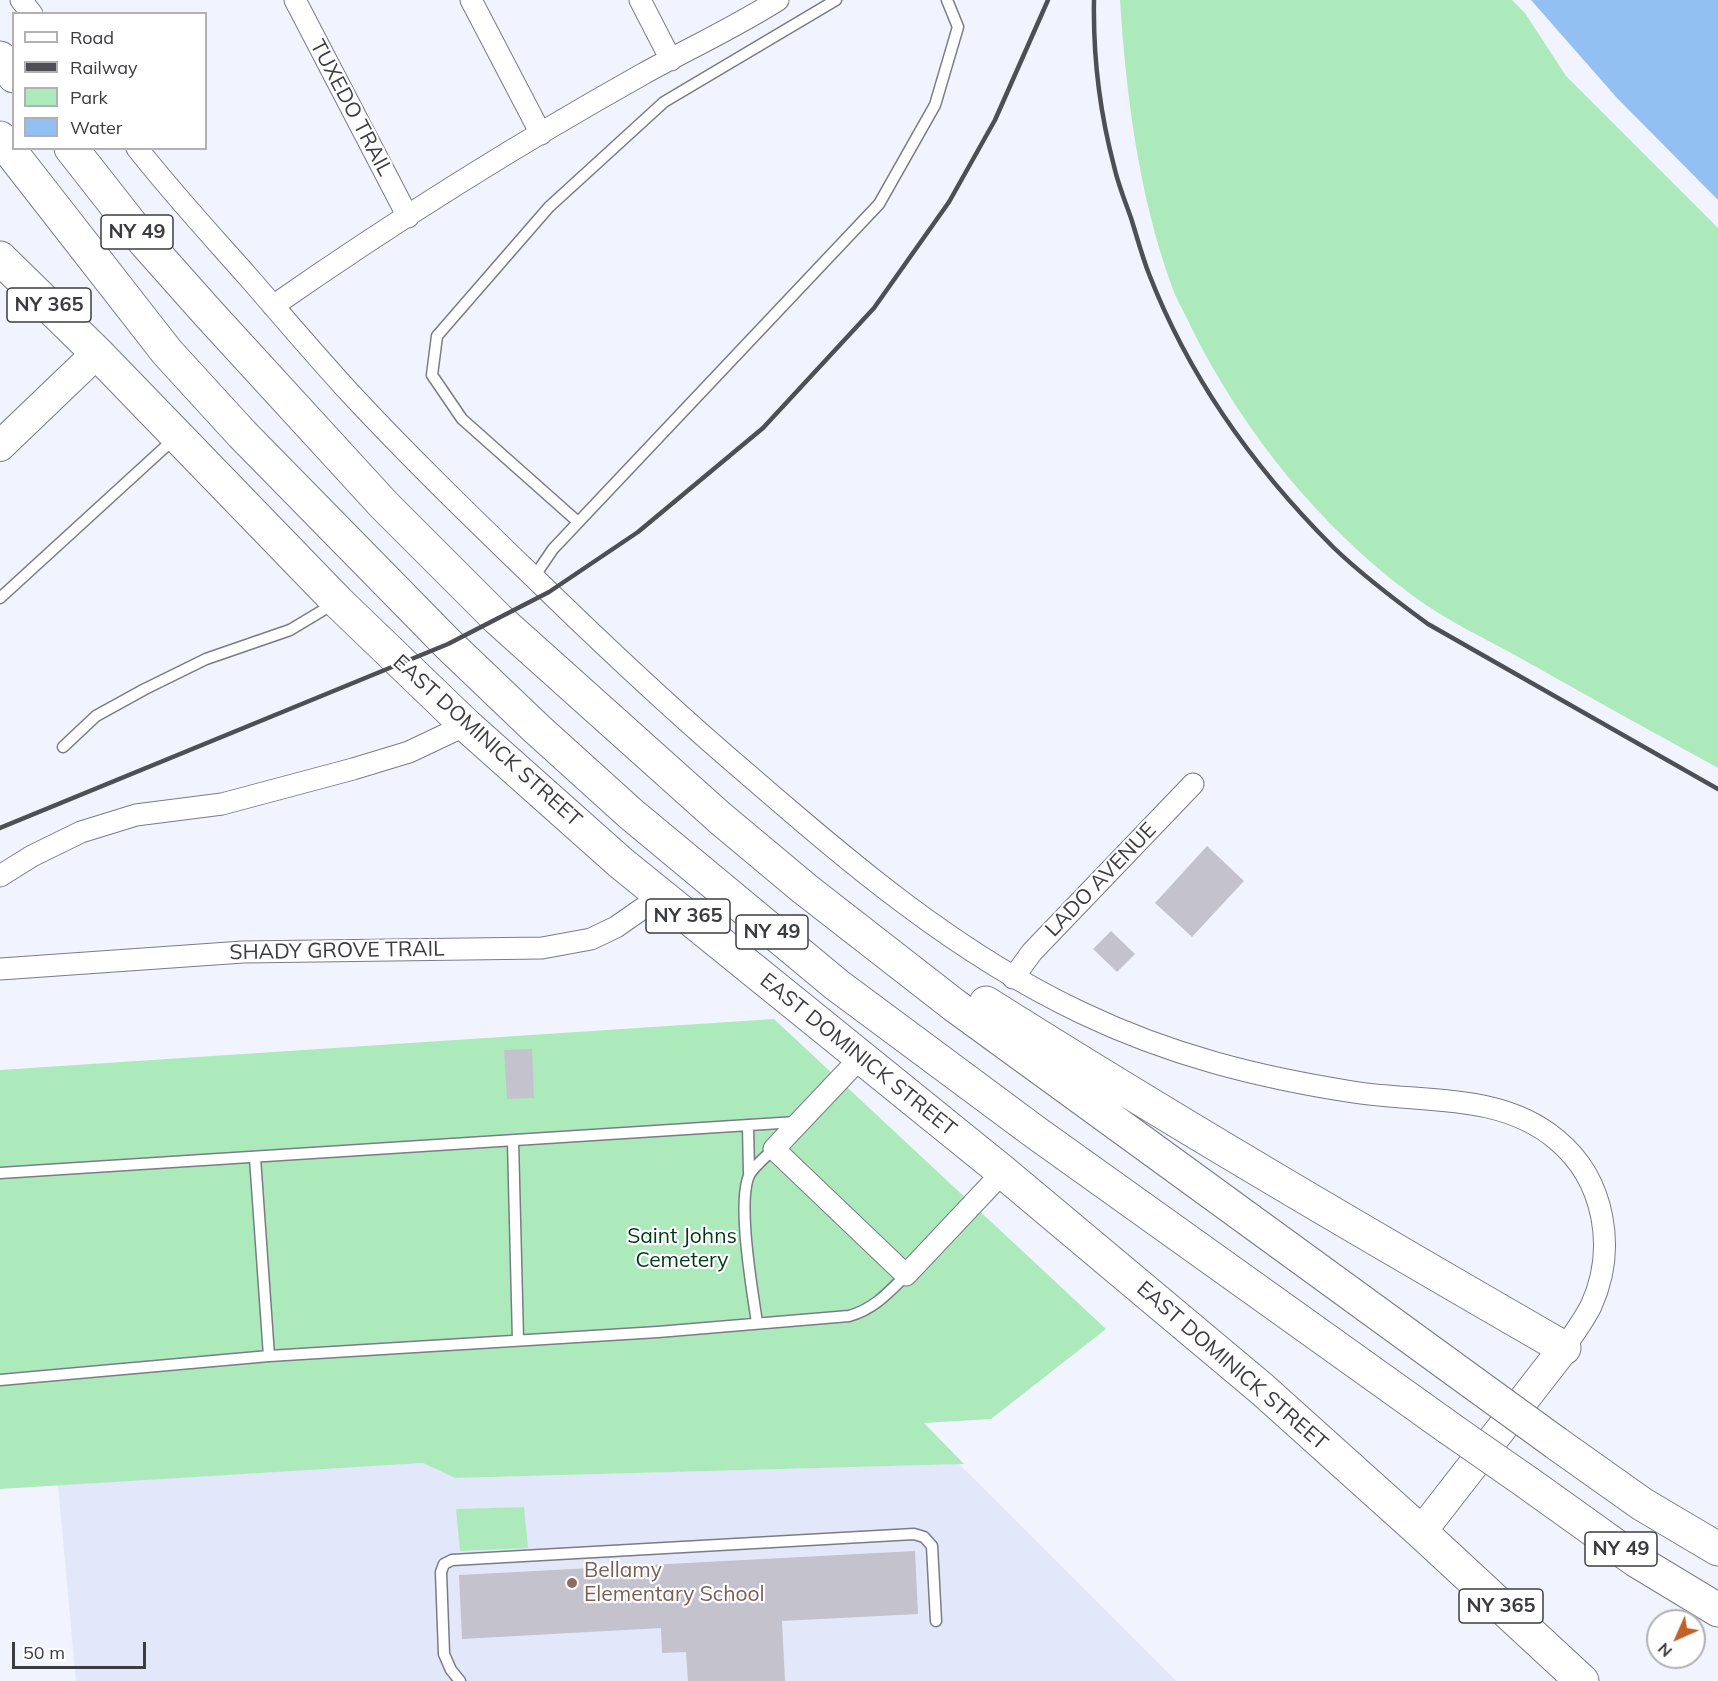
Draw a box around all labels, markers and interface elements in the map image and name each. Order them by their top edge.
legend [12,12,207,150]
text: Road [70,26,114,49]
street label: TUXEDO TRAIL [305,36,397,180]
text: Railway [70,56,138,79]
text: Park [70,86,108,109]
text: Water [70,116,122,139]
road number: NY 49 [101,215,173,249]
road number: NY 365 [7,288,91,322]
street label: EAST DOMINICK STREET [388,650,586,832]
street label: LADO AVENUE [1040,818,1162,942]
road number: NY 365 [646,899,730,933]
road number: NY 49 [736,915,808,949]
street label: SHADY GROVE TRAIL [229,937,445,965]
street label: EAST DOMINICK STREET [755,968,961,1142]
park label: Saint Johns Cemetery [627,1224,737,1274]
street label: EAST DOMINICK STREET [1131,1276,1333,1456]
road number: NY 49 [1585,1532,1657,1566]
place label: Bellamy Elementary School [584,1558,765,1608]
marker: Bellamy Elementary School [565,1576,579,1590]
road number: NY 365 [1459,1589,1543,1623]
north arrow [1646,1609,1706,1669]
scale bar [15,1630,148,1668]
text: N [1653,1639,1676,1662]
text: 50 m [23,1641,65,1664]

